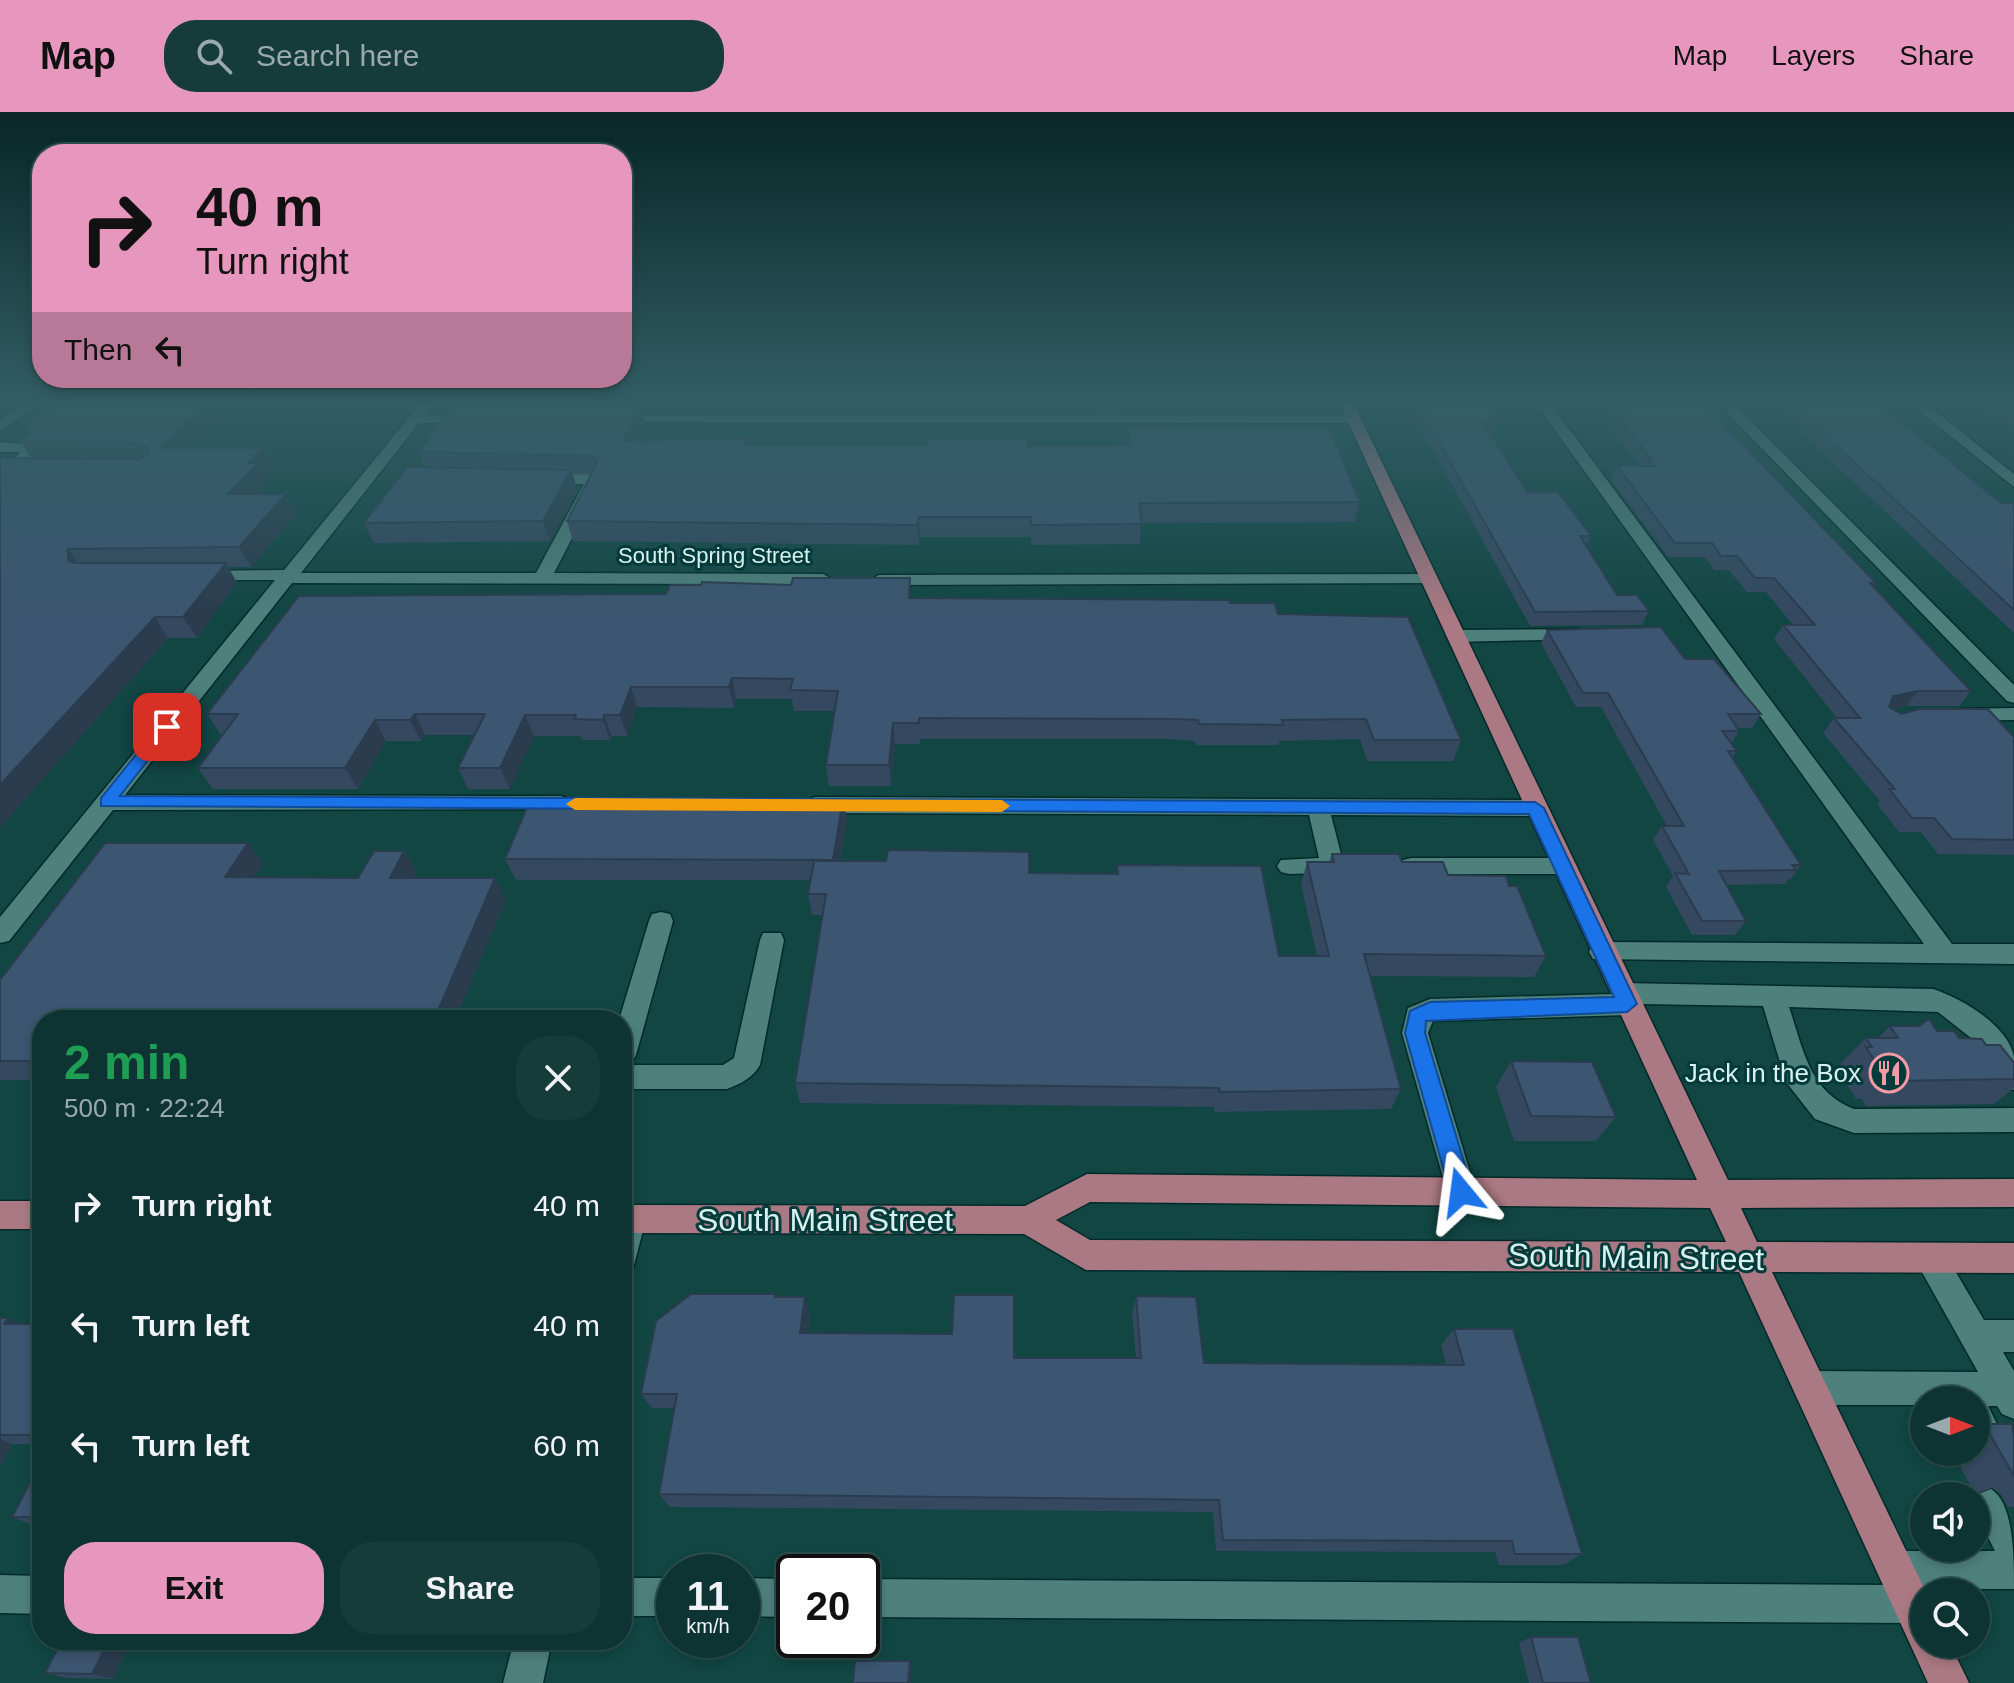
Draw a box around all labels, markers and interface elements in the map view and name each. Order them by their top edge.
search box [164,20,724,92]
icon: search [192,34,236,78]
text: Map [40,35,116,77]
text: Search here [256,39,419,72]
text: Map [1673,40,1727,71]
text: Layers [1771,40,1855,71]
text: Share [1899,40,1974,71]
text: 40 m [196,175,324,238]
icon: right [64,176,168,280]
text: Turn right [196,241,349,282]
icon: left [148,328,192,372]
text: Then [64,333,132,366]
street label: South Spring Street [618,543,810,568]
pin [133,693,201,761]
icon: arrive [145,705,189,749]
text: 2 min [64,1036,189,1089]
button: close [516,1036,600,1120]
restaurant icon: Jack in the Box [1868,1052,1910,1094]
place label: Jack in the Box [1685,1058,1861,1088]
text: 500 m · 22:24 [64,1093,224,1123]
position arrow [1419,1150,1503,1234]
icon: right [64,1184,108,1228]
text: Turn right [132,1189,271,1222]
text: 40 m [533,1189,600,1222]
street label: South Main Street [697,1202,953,1238]
street label: South Main Street [1508,1237,1764,1277]
icon: left [64,1304,108,1348]
text: Turn left [132,1309,250,1342]
text: 40 m [533,1309,600,1342]
north arrow [1910,1386,1990,1466]
map controls [1910,1386,1990,1658]
icon: left [64,1424,108,1468]
text: Turn left [132,1429,250,1462]
text: 60 m [533,1429,600,1462]
button: sound [1910,1482,1990,1562]
button: Exit [64,1542,324,1634]
button: Share [340,1542,600,1634]
speed limit sign: 20 [776,1554,880,1658]
text: 11 [687,1574,729,1618]
button: search [1910,1578,1990,1658]
text: km/h [686,1615,730,1637]

